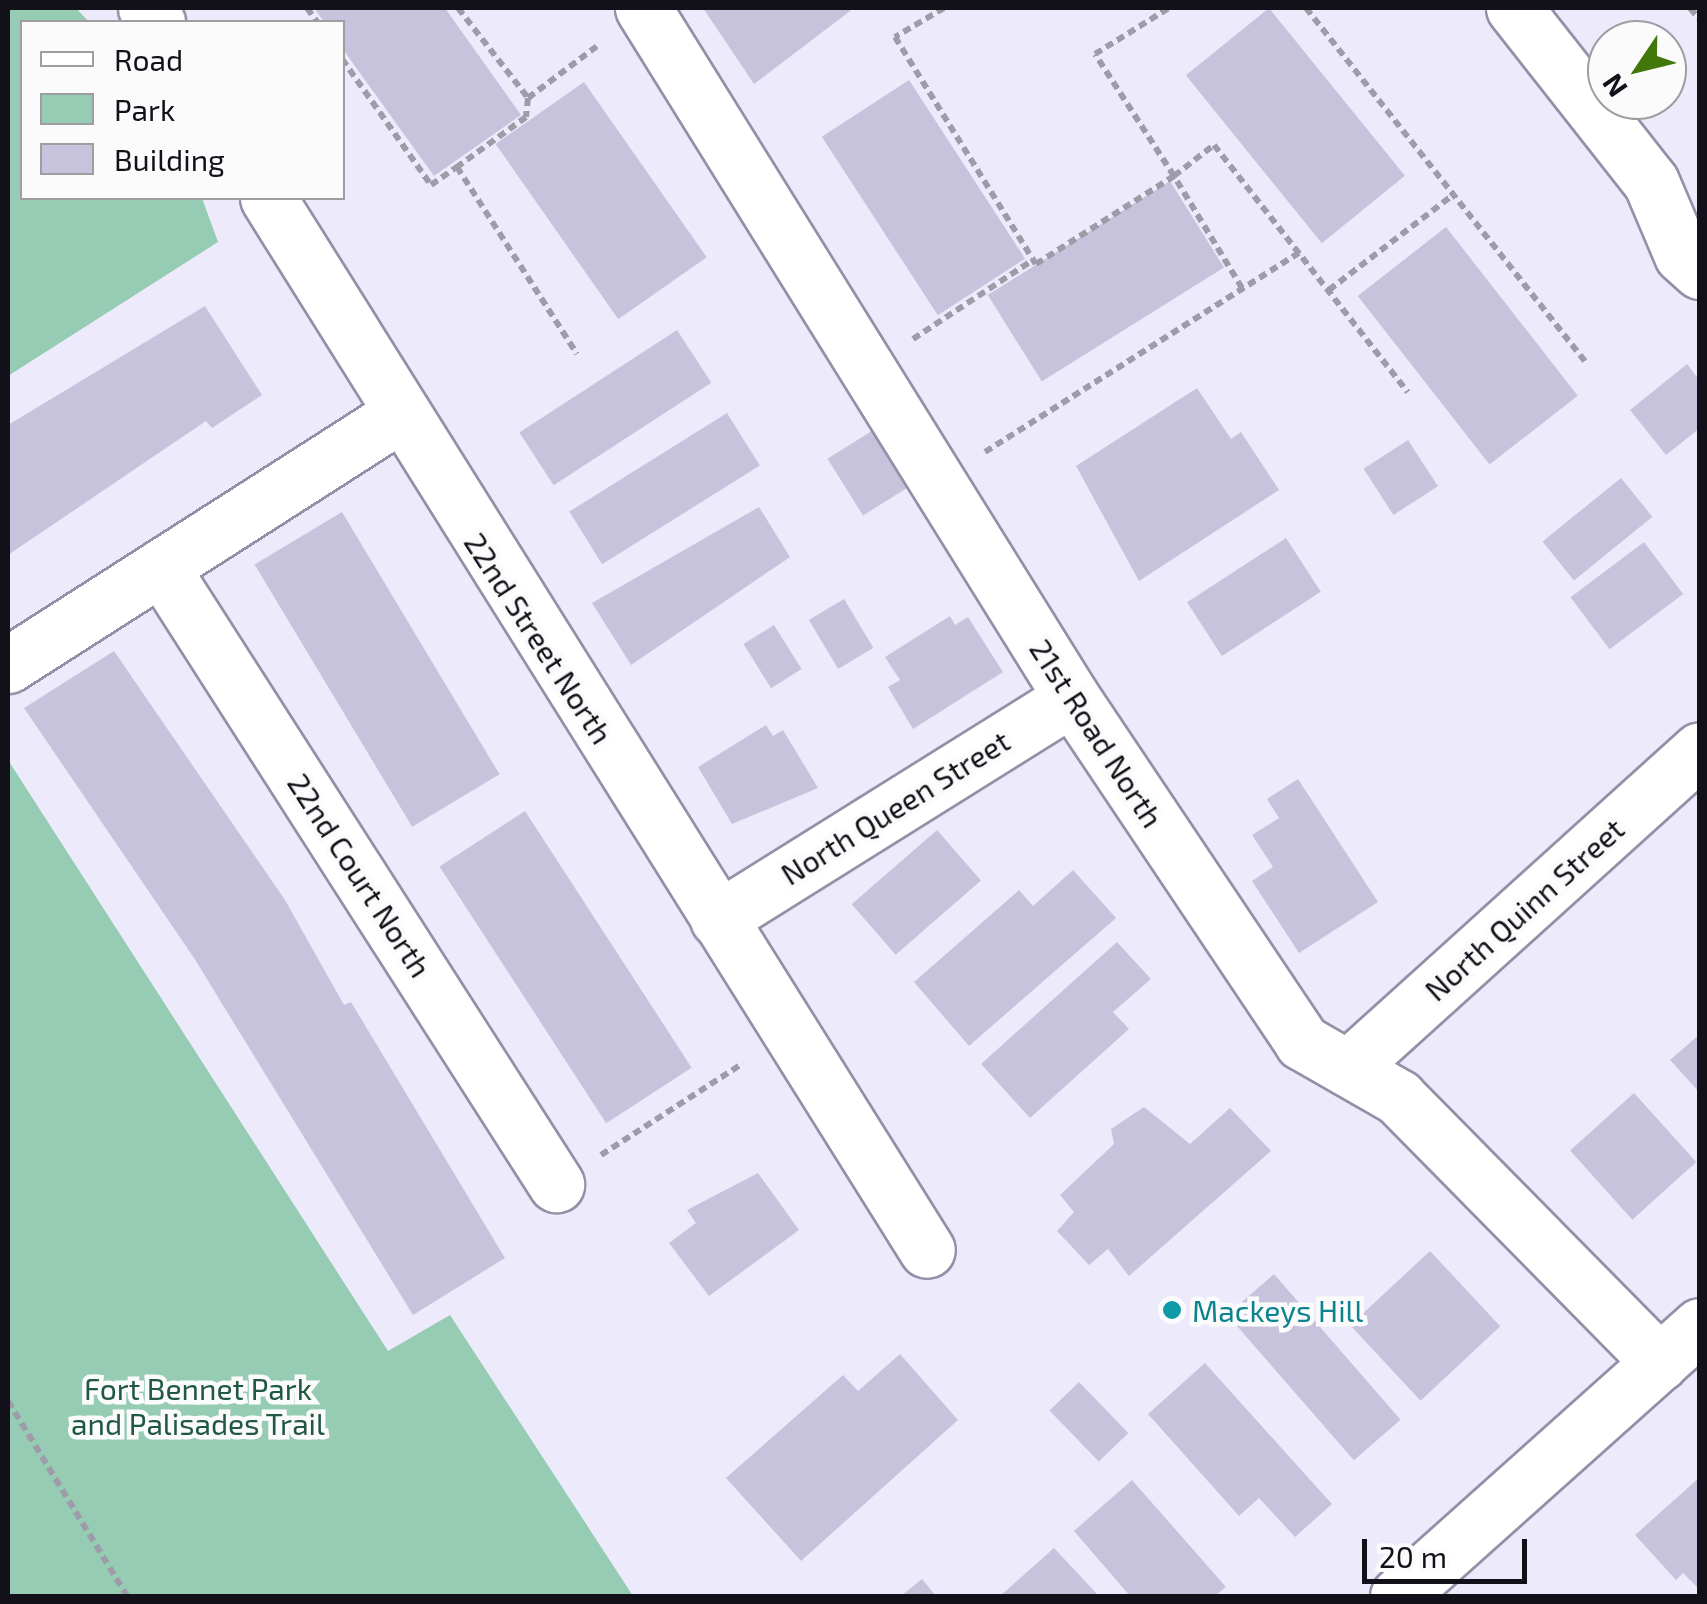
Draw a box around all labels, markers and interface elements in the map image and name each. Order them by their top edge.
legend [20,20,345,200]
north arrow [1587,20,1687,120]
text: Road [114,41,183,77]
text: N [1594,68,1634,104]
text: Park [114,91,175,127]
text: Building [114,141,225,177]
street label: 22nd Street North [457,526,621,750]
street label: 21st Road North [1023,632,1171,834]
street label: North Queen Street [774,722,1016,892]
street label: 22nd Court North [281,766,439,984]
street label: North Quinn Street [1417,810,1631,1008]
place label: Mackeys Hill [1192,1292,1363,1328]
marker: Mackeys Hill [1161,1299,1183,1321]
park label: Fort Bennet Park and Palisades Trail [71,1370,325,1440]
scale bar [1367,1519,1532,1581]
text: 20 m [1379,1538,1447,1574]

